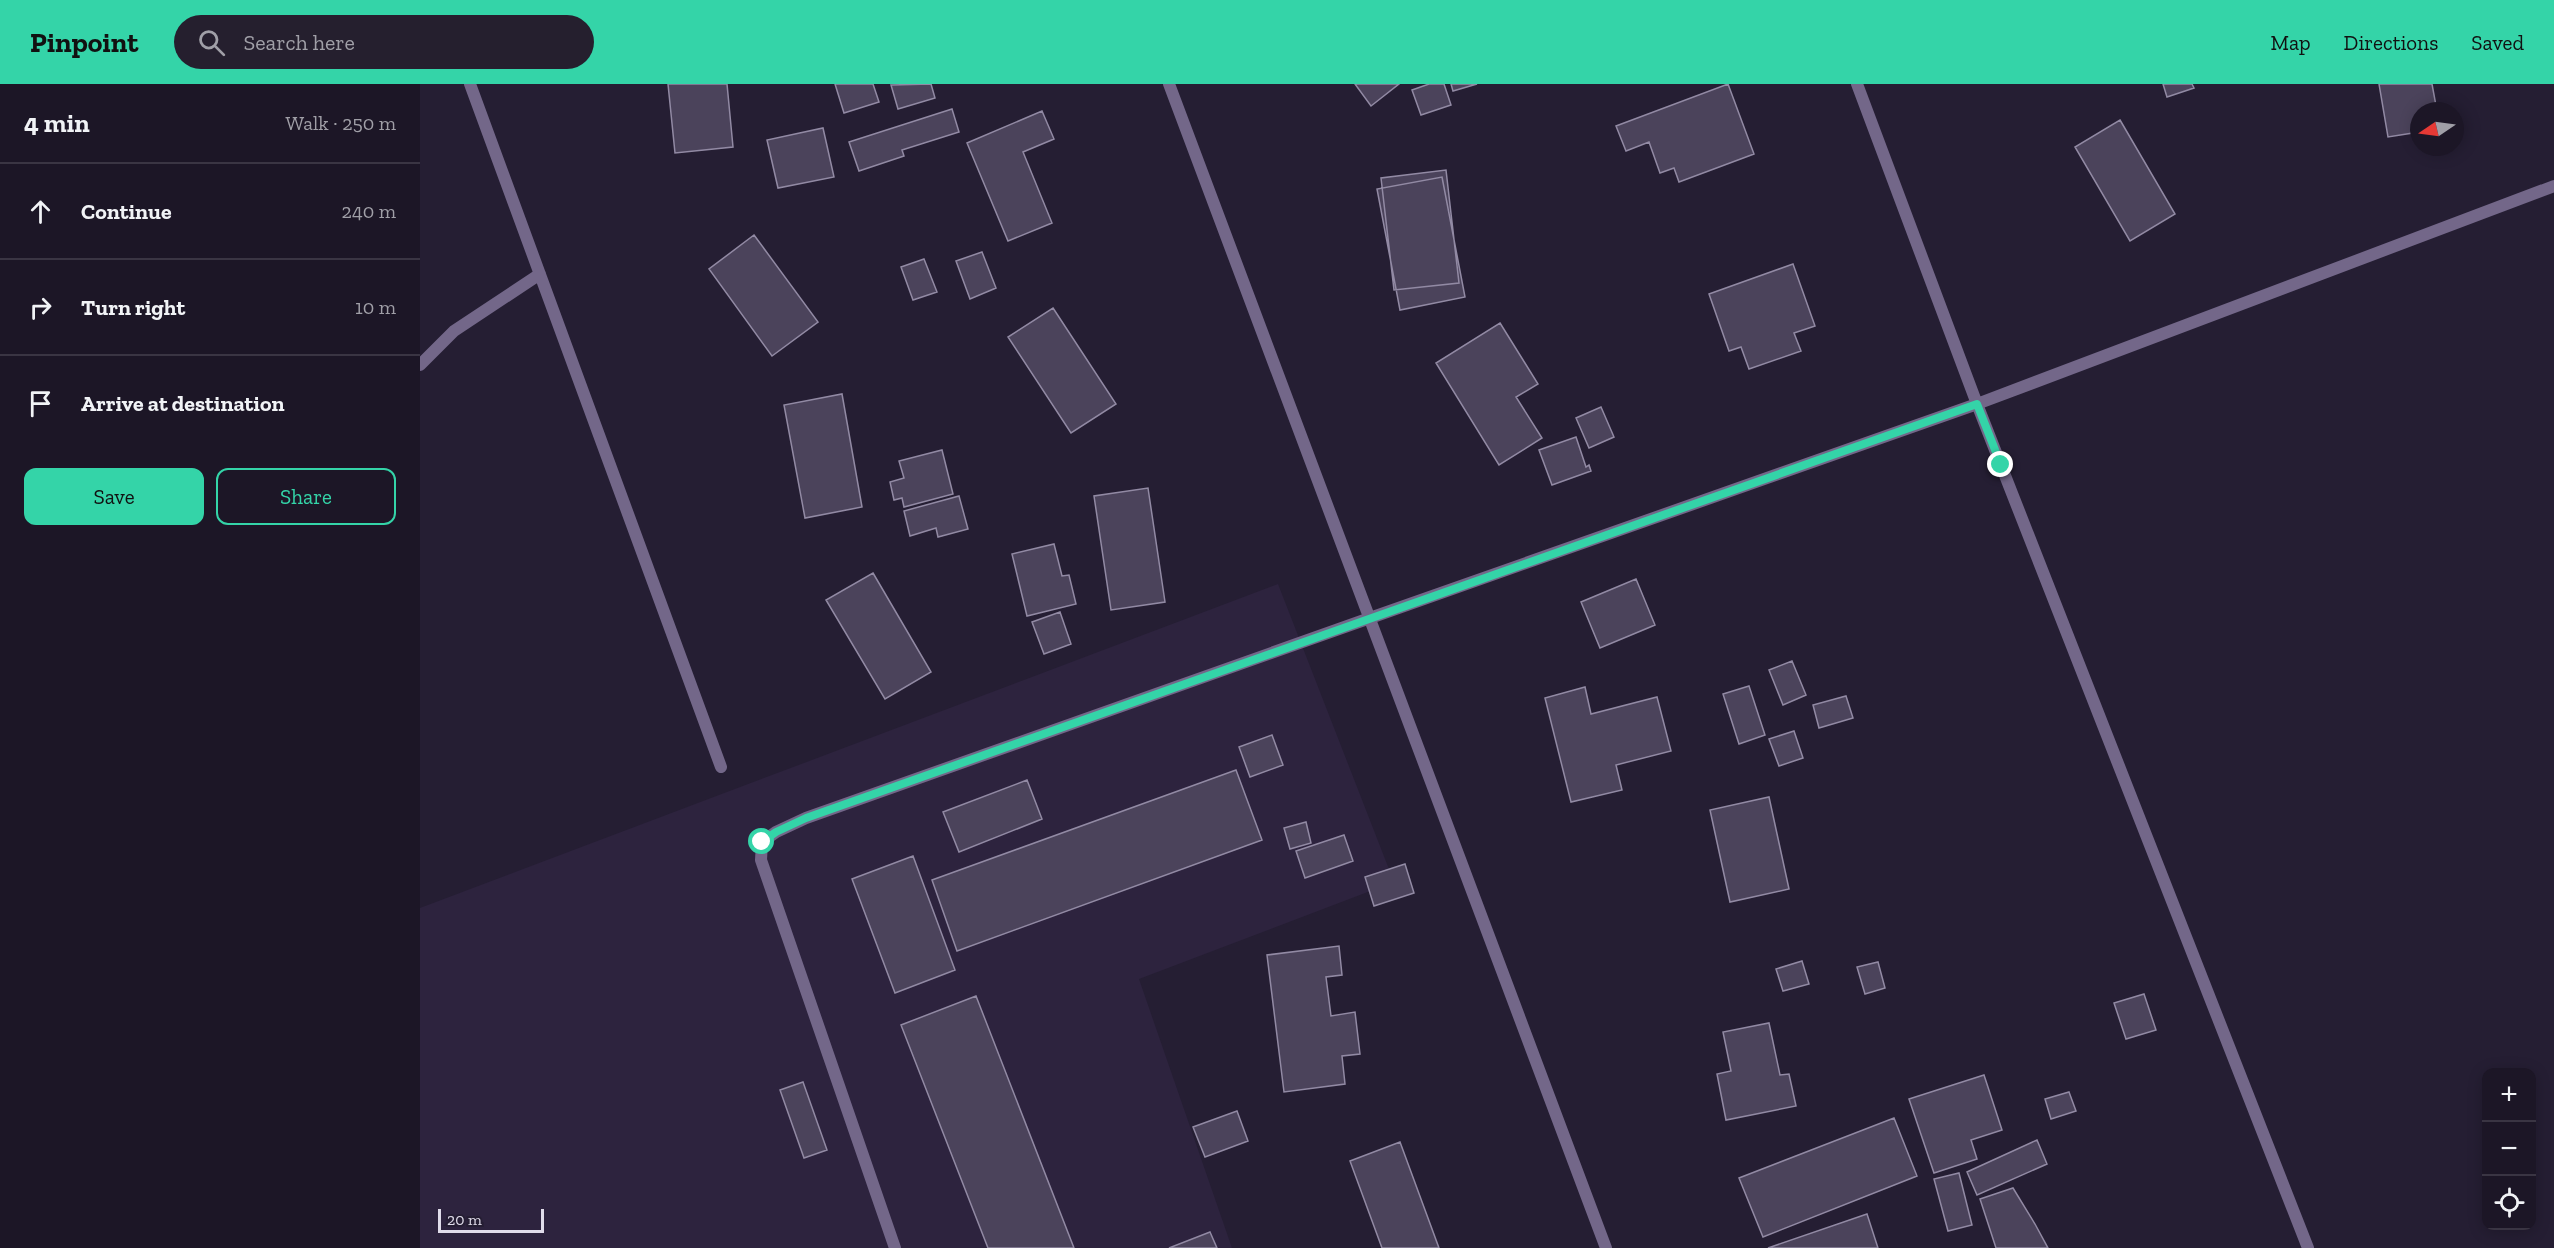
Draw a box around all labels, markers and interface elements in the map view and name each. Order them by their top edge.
search box [174,15,594,69]
text: Pinpoint [30,26,138,59]
icon: search [195,26,228,59]
text: Search here [243,29,355,56]
text: Map [2271,30,2311,55]
text: Directions [2344,30,2438,55]
text: Saved [2471,30,2524,55]
north arrow [2410,102,2464,156]
text: 4 min [24,107,90,139]
text: Walk · 250 m [286,111,396,135]
icon: ahead [24,195,57,228]
text: Continue [81,198,172,225]
text: 240 m [342,199,396,223]
icon: right [24,291,57,324]
text: Turn right [81,294,185,321]
text: 10 m [355,295,396,319]
icon: arrive [24,387,57,420]
text: Arrive at destination [81,390,284,417]
route end [1987,451,2013,477]
button: Save [24,468,204,525]
button: Share [216,468,396,525]
route start [748,828,774,854]
map controls [2482,1068,2536,1230]
button: + [2482,1068,2536,1122]
button: − [2482,1122,2536,1176]
button: locate [2482,1176,2536,1230]
scale bar [438,1206,544,1234]
text: 20 m [447,1210,482,1229]

